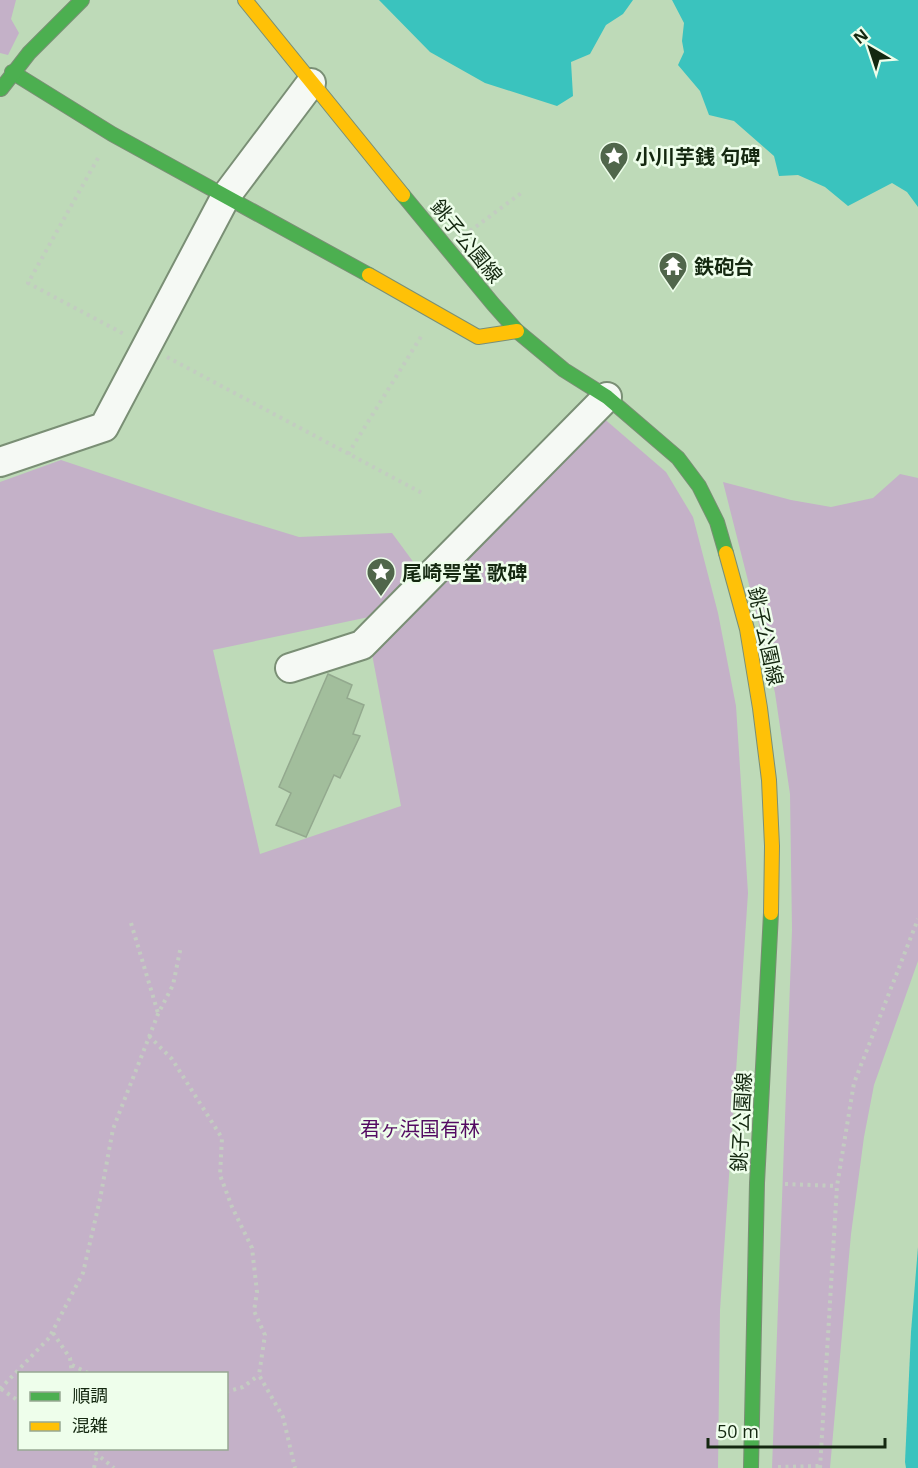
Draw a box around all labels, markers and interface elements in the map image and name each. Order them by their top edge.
north arrow [840,18,900,78]
text: N [849,24,873,49]
place icon: 小川芋銭 句碑 [598,140,630,182]
place label: 小川芋銭 句碑 [635,143,760,170]
street label: 銚子公園線 [425,194,509,288]
temple icon: 鉄砲台 [657,250,689,292]
place label: 鉄砲台 [694,253,754,280]
place icon: 尾崎咢堂 歌碑 [365,556,397,598]
place label: 尾崎咢堂 歌碑 [402,559,527,586]
street label: 銚子公園線 [742,584,790,688]
street label: 銚子公園線 [725,1071,757,1173]
park label: 君ヶ浜国有林 [360,1115,480,1142]
legend [18,1372,228,1450]
text: 順調 [72,1383,108,1407]
scale bar [708,1411,885,1449]
text: 混雑 [72,1413,108,1437]
text: 50 m [717,1419,759,1443]

